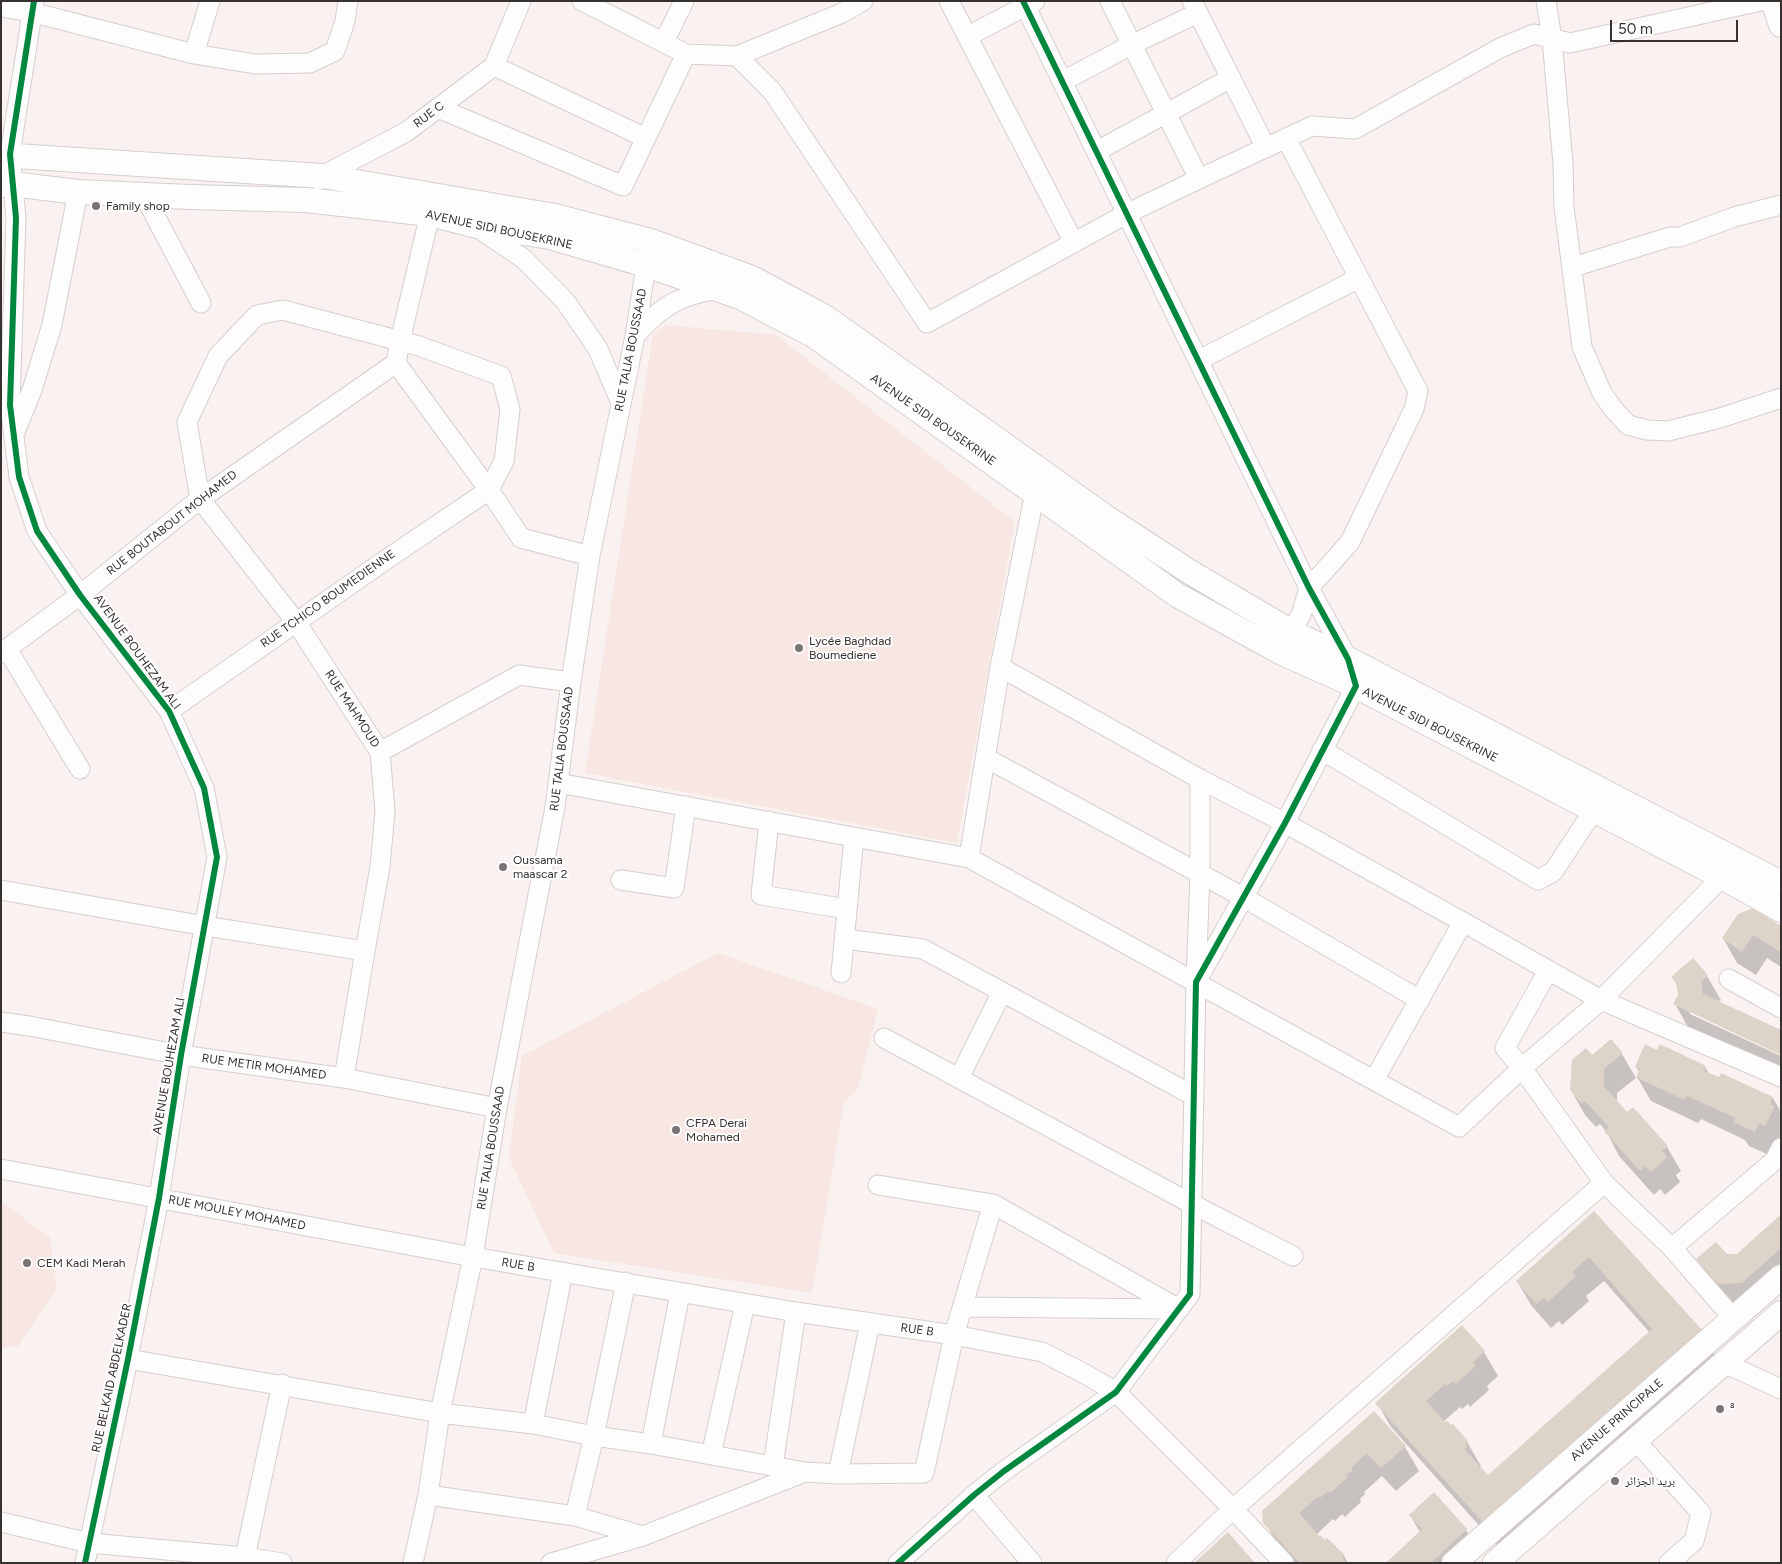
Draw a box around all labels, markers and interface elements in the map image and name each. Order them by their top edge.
scale bar [1612,10,1740,42]
text: 50 m [1618,20,1653,38]
street label: RUE C [411,99,447,131]
place label: Family shop [106,199,170,213]
marker: Family shop [90,200,102,212]
street label: AVENUE SIDI BOUSEKRINE [424,207,574,253]
street label: RUE TALIA BOUSSAAD [612,287,650,413]
street label: AVENUE SIDI BOUSEKRINE [867,371,999,469]
street label: RUE BOUTABOUT MOHAMED [104,468,240,578]
street label: RUE TCHICO BOUMEDIENNE [258,547,398,651]
street label: AVENUE BOUHEZAM ALI [90,592,184,712]
place label: Lycée Baghdad Boumediene [809,634,891,662]
marker: Lycée Baghdad Boumediene [793,642,805,654]
street label: RUE MAHMOUD [322,668,382,750]
street label: AVENUE SIDI BOUSEKRINE [1360,685,1500,765]
street label: RUE TALIA BOUSSAAD [547,686,577,812]
place label: Oussama maascar 2 [513,853,567,881]
marker: Oussama maascar 2 [497,861,509,873]
street label: AVENUE BOUHEZAM ALI [150,996,188,1136]
street label: RUE METIR MOHAMED [201,1051,327,1083]
street label: RUE TALIA BOUSSAAD [474,1085,508,1211]
place label: CFPA Derai Mohamed [686,1116,747,1144]
marker: CFPA Derai Mohamed [670,1124,682,1136]
street label: RUE MOULEY MOHAMED [167,1193,307,1233]
street label: RUE B [500,1255,536,1275]
place label: CEM Kadi Merah [37,1256,126,1270]
marker: CEM Kadi Merah [21,1257,33,1269]
street label: RUE BELKAID ABDELKADER [89,1302,135,1454]
street label: RUE B [899,1321,935,1339]
street label: AVENUE PRINCIPALE [1568,1376,1666,1464]
place label: ⁸ [1730,1402,1735,1416]
marker: ⁸ [1714,1403,1726,1415]
place label: بريد الجزائر [1625,1474,1675,1488]
marker: بريد الجزائر [1609,1475,1621,1487]

